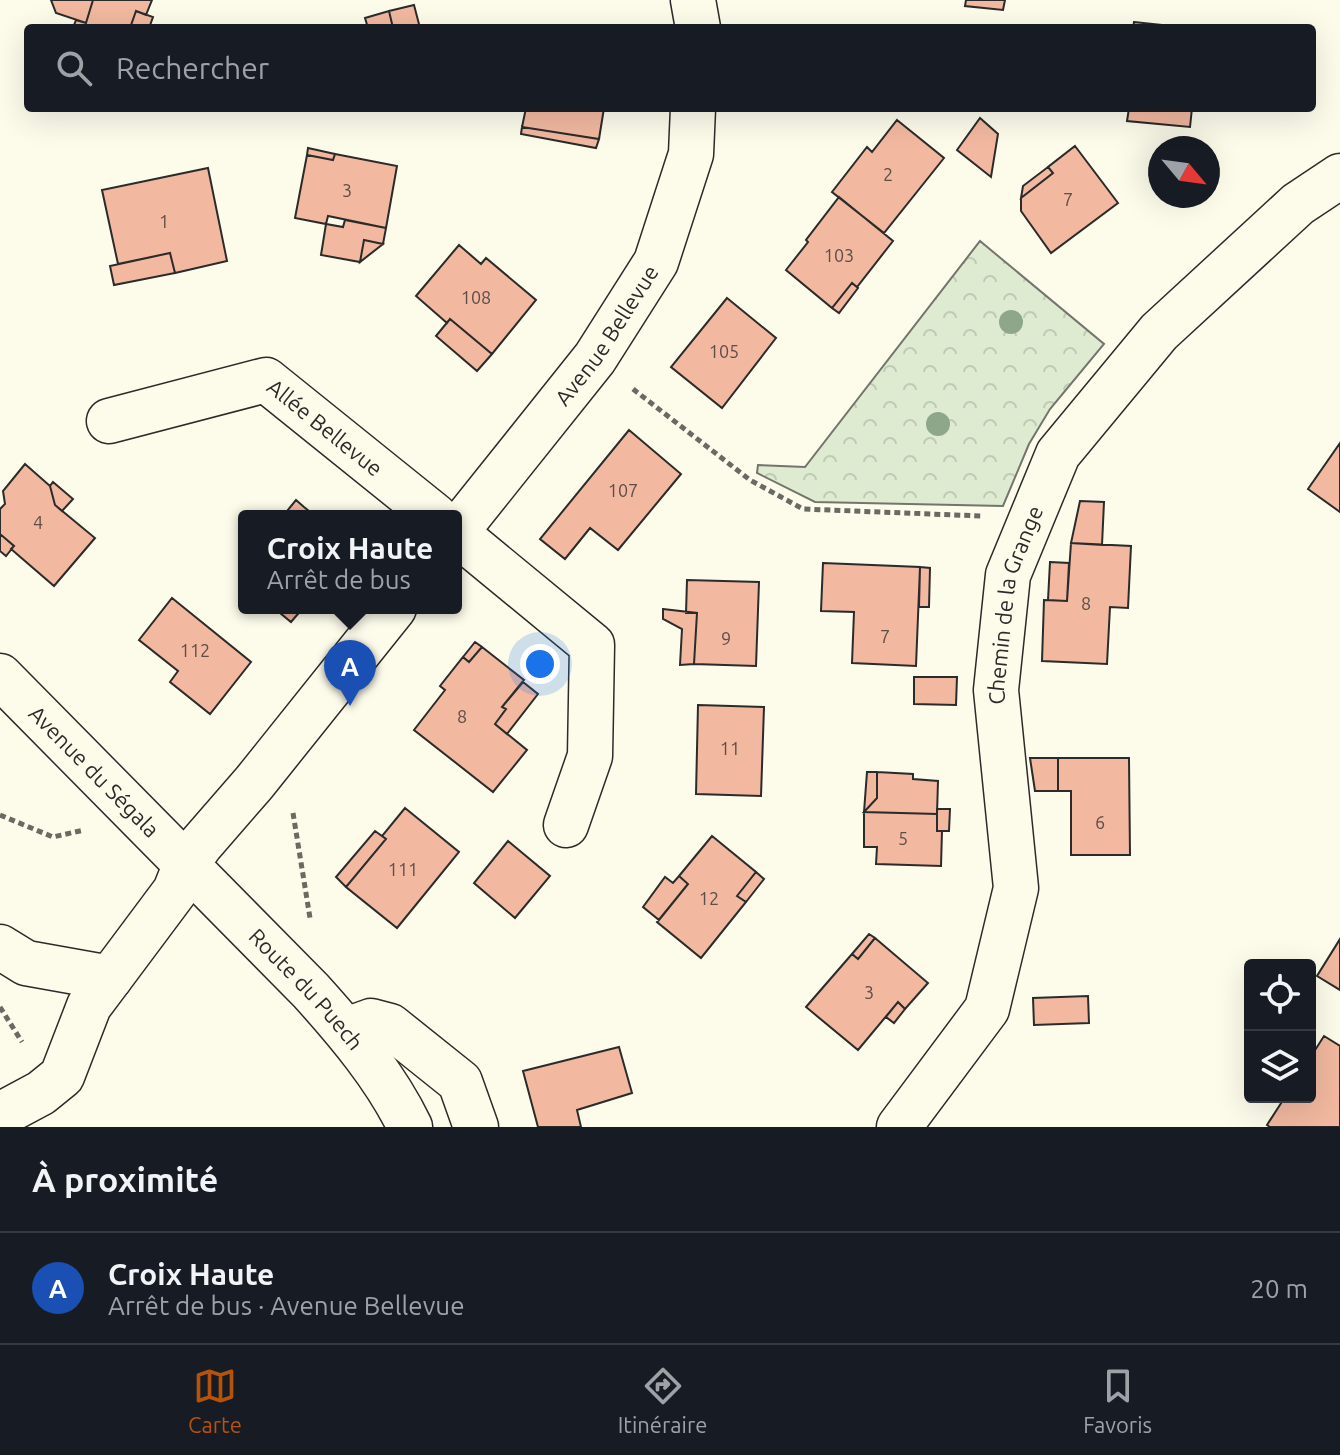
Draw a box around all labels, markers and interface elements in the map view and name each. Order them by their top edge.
search box [24,24,1316,112]
icon: search [52,46,96,90]
text: Rechercher [116,51,269,85]
north arrow [1148,136,1220,208]
house number: 2 [883,164,893,184]
house number: 3 [342,180,352,200]
house number: 7 [1063,189,1073,209]
house number: 1 [159,211,169,231]
house number: 103 [824,245,854,265]
street label: Avenue Bellevue [549,260,663,410]
house number: 108 [461,287,491,307]
house number: 105 [709,341,739,361]
street label: Allée Bellevue [263,373,388,481]
house number: 107 [608,480,638,500]
street label: Chemin de la Grange [983,502,1047,706]
popup [238,510,462,614]
house number: 4 [33,512,43,532]
text: Croix Haute [267,531,433,565]
text: Arrêt de bus [267,565,411,594]
house number: 8 [1081,593,1091,613]
house number: 7 [880,626,890,646]
house number: 9 [721,628,731,648]
house number: 112 [180,640,210,660]
pin: A [324,640,376,706]
your location [520,644,560,684]
street label: Avenue du Ségala [24,700,165,842]
house number: 8 [457,706,467,726]
house number: 11 [720,738,740,758]
house number: 6 [1095,812,1105,832]
house number: 5 [898,828,908,848]
house number: 111 [388,859,418,879]
house number: 12 [699,888,719,908]
street label: Route du Puech [244,923,369,1054]
map controls [1244,959,1316,1103]
button: locate [1244,959,1316,1031]
house number: 3 [864,982,874,1002]
button: layers [1244,1031,1316,1103]
text: À proximité [32,1160,218,1198]
text: Croix Haute [108,1257,274,1291]
text: A [49,1274,67,1303]
text: 20 m [1250,1274,1308,1303]
text: Arrêt de bus · Avenue Bellevue [108,1291,465,1320]
tab: Carte [188,1364,242,1437]
tab: Itinéraire [618,1364,707,1437]
tab: Favoris [1083,1364,1152,1437]

